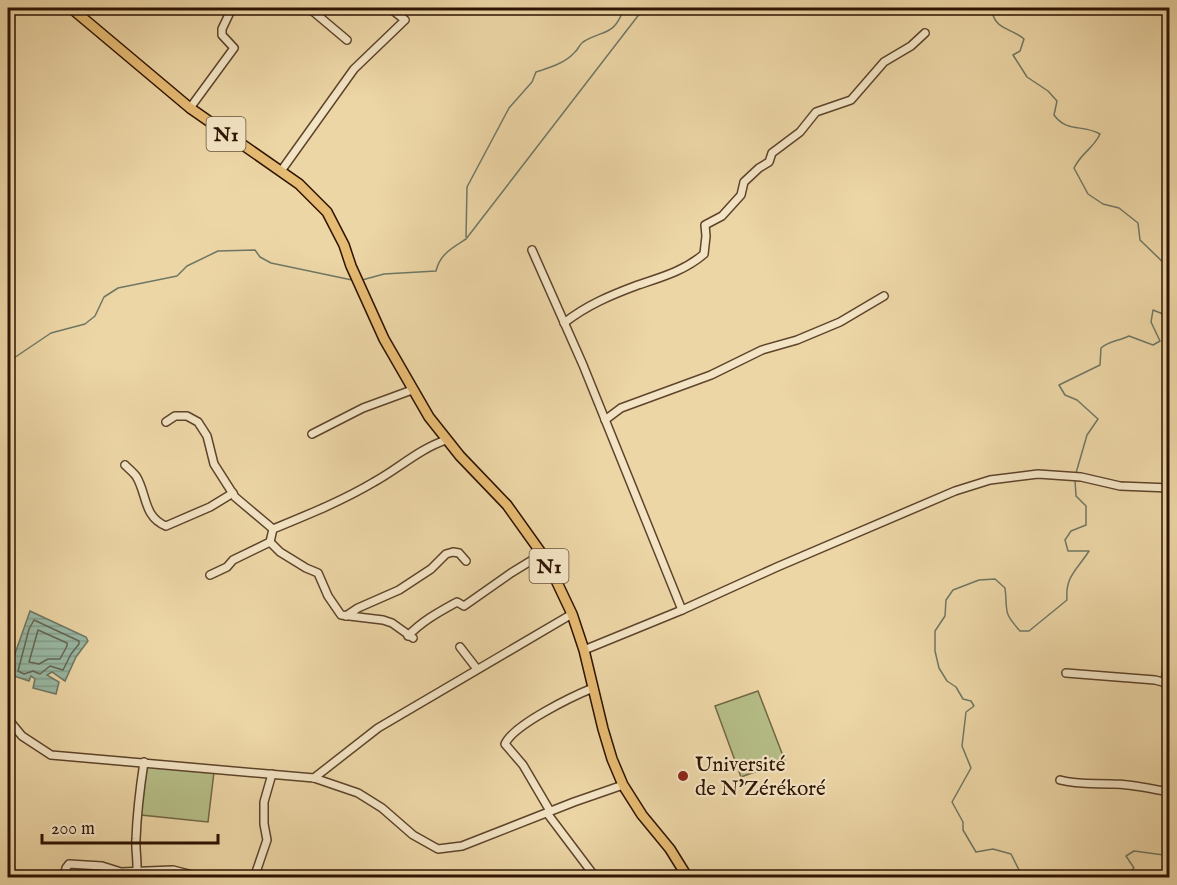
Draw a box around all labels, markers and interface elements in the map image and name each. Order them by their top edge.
road number: N1 [206,117,246,151]
road number: N1 [530,549,568,583]
place label: Université de N'Zérékoré [695,752,826,803]
marker: Université de N'Zérékoré [676,769,690,783]
scale bar [42,807,218,845]
text: 200 m [51,818,95,841]

